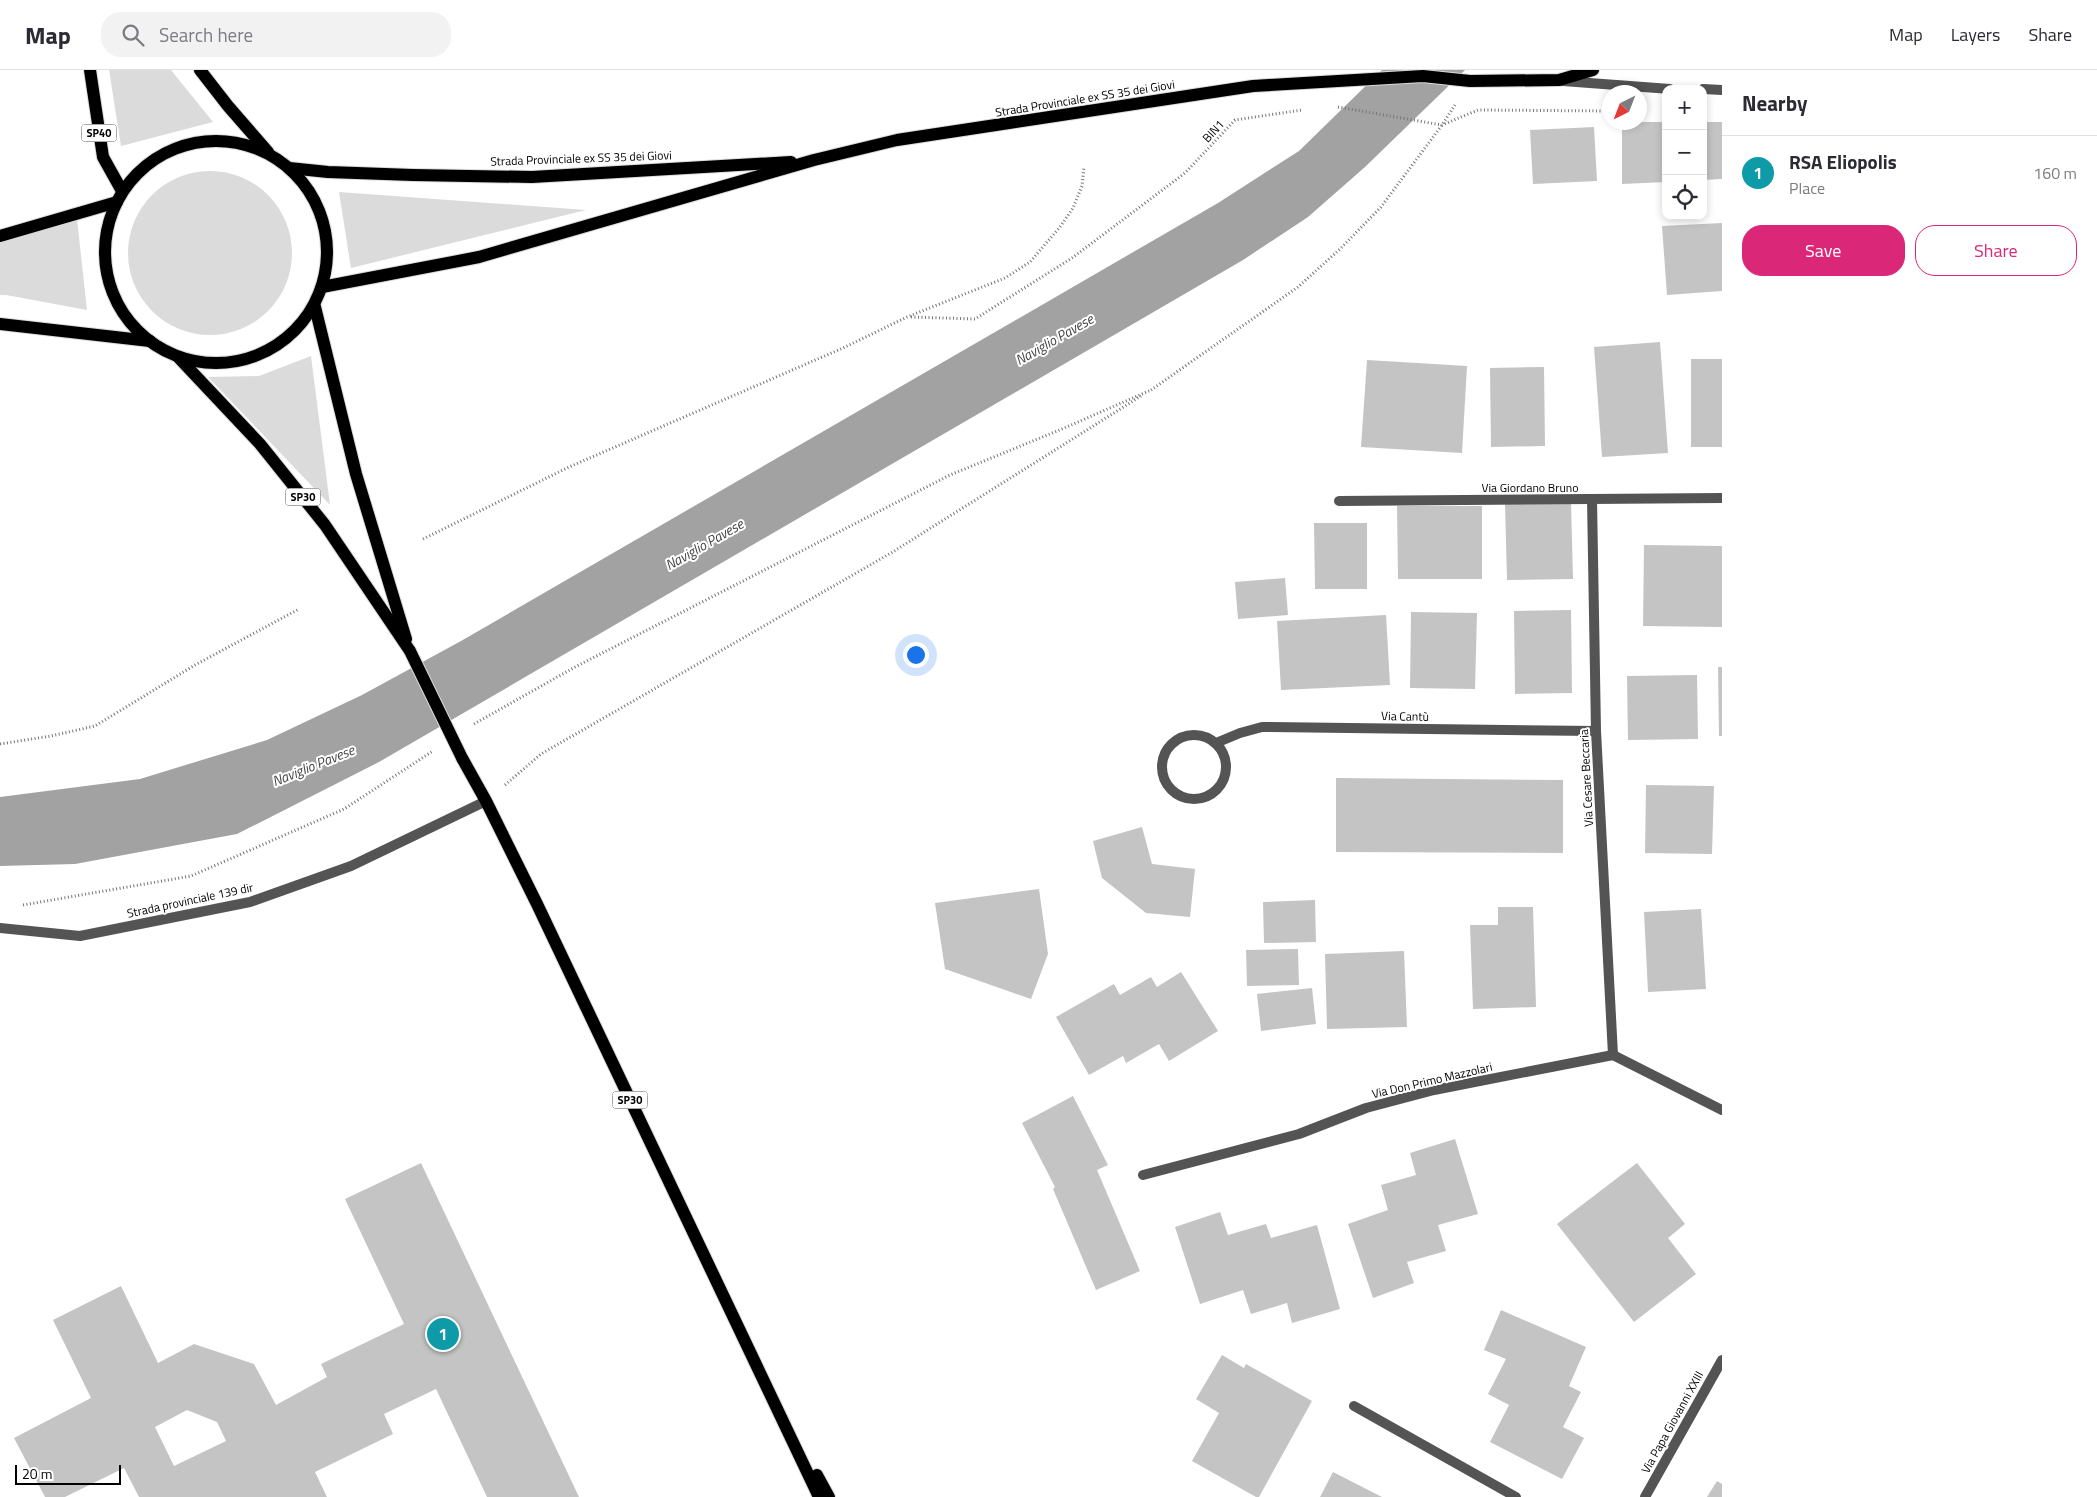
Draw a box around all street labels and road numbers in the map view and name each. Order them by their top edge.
street label: Strada Provinciale ex SS 35 dei Giovi [994,74,1176,122]
street label: BIN1 [1197,115,1229,147]
road number: SP40 [82,124,116,142]
street label: Strada Provinciale ex SS 35 dei Giovi [490,145,672,171]
street label: Via Giordano Bruno [1481,478,1579,497]
road number: SP30 [286,488,320,506]
street label: Via Cantù [1381,706,1429,726]
street label: Via Cesare Beccaria [1574,729,1598,827]
street label: Strada provinciale 139 dir [125,877,255,923]
street label: Via Don Primo Mazzolari [1370,1057,1494,1103]
road number: SP30 [612,1092,648,1108]
street label: Via Papa Giovanni XXIII [1636,1367,1708,1477]

